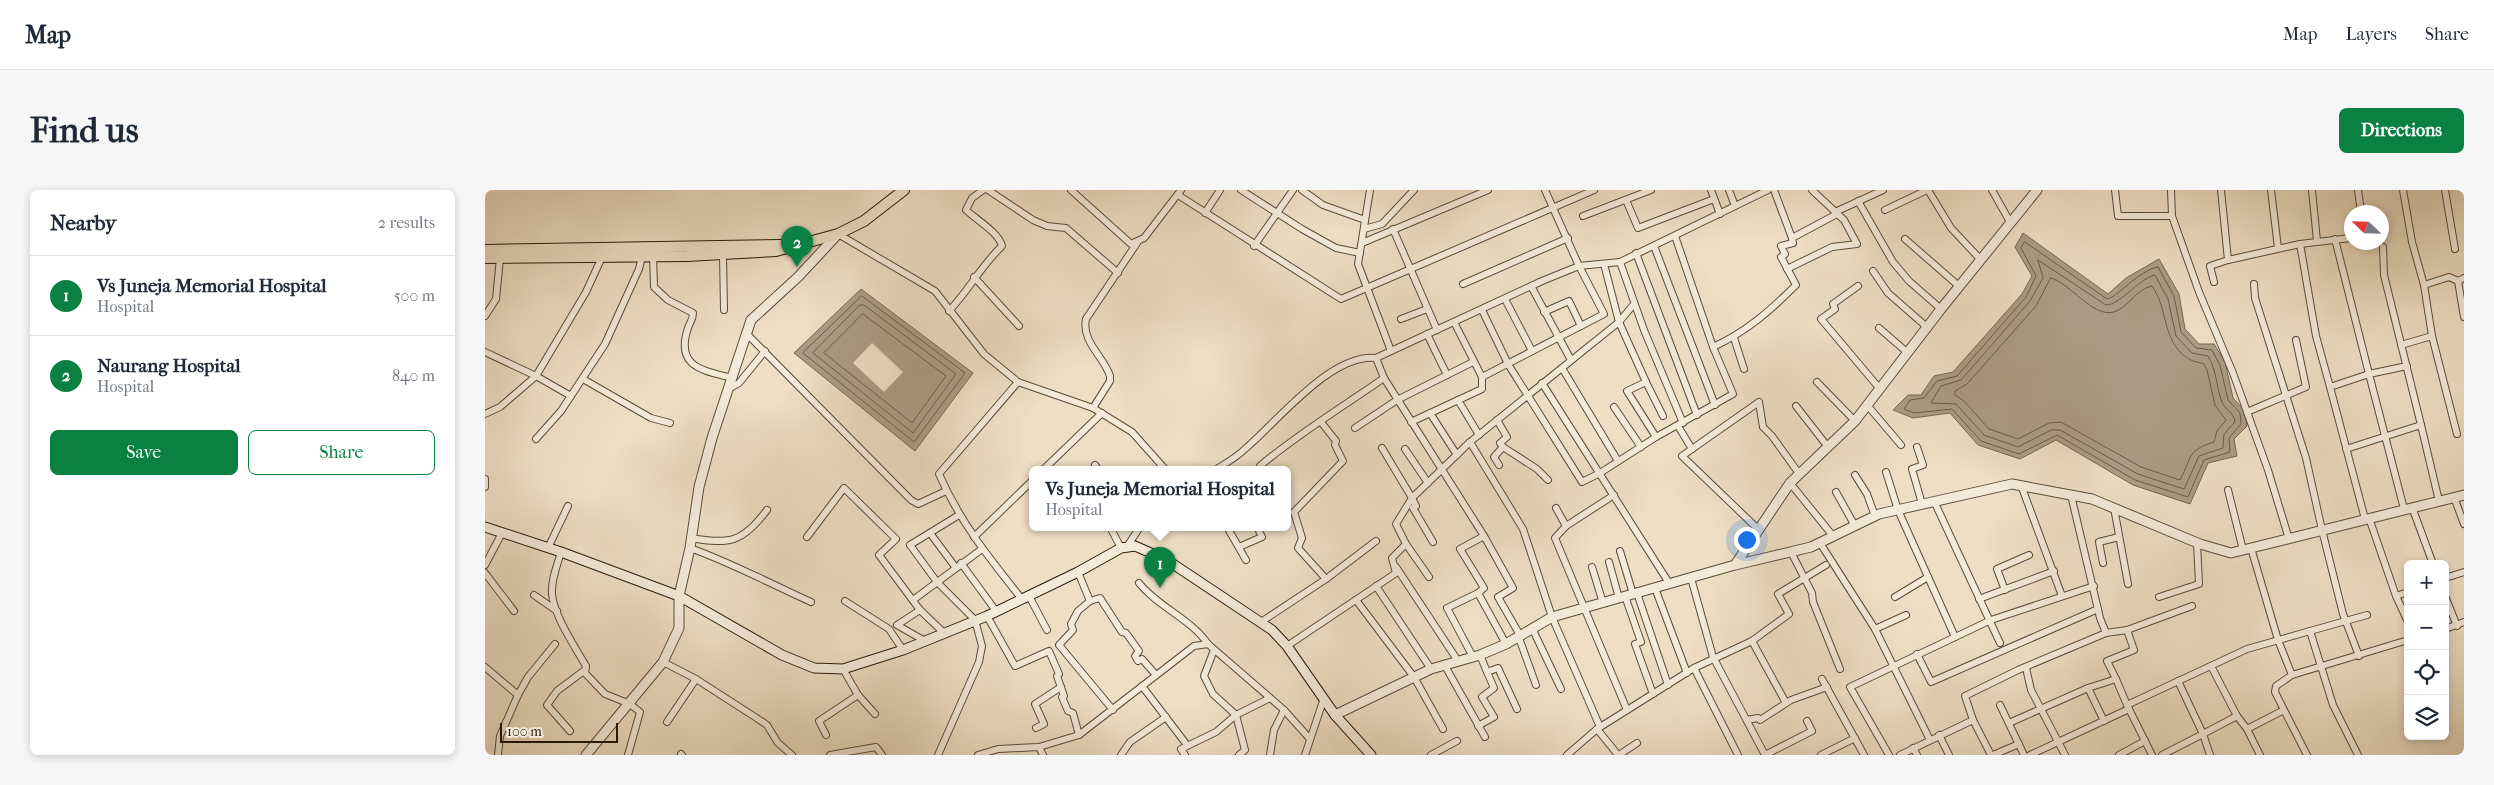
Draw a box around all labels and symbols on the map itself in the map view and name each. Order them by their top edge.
north arrow [2344,205,2389,250]
pin: 2 [781,226,813,267]
your location [1734,527,1760,553]
pin: 1 [1144,547,1176,588]
scale bar [500,720,617,743]

